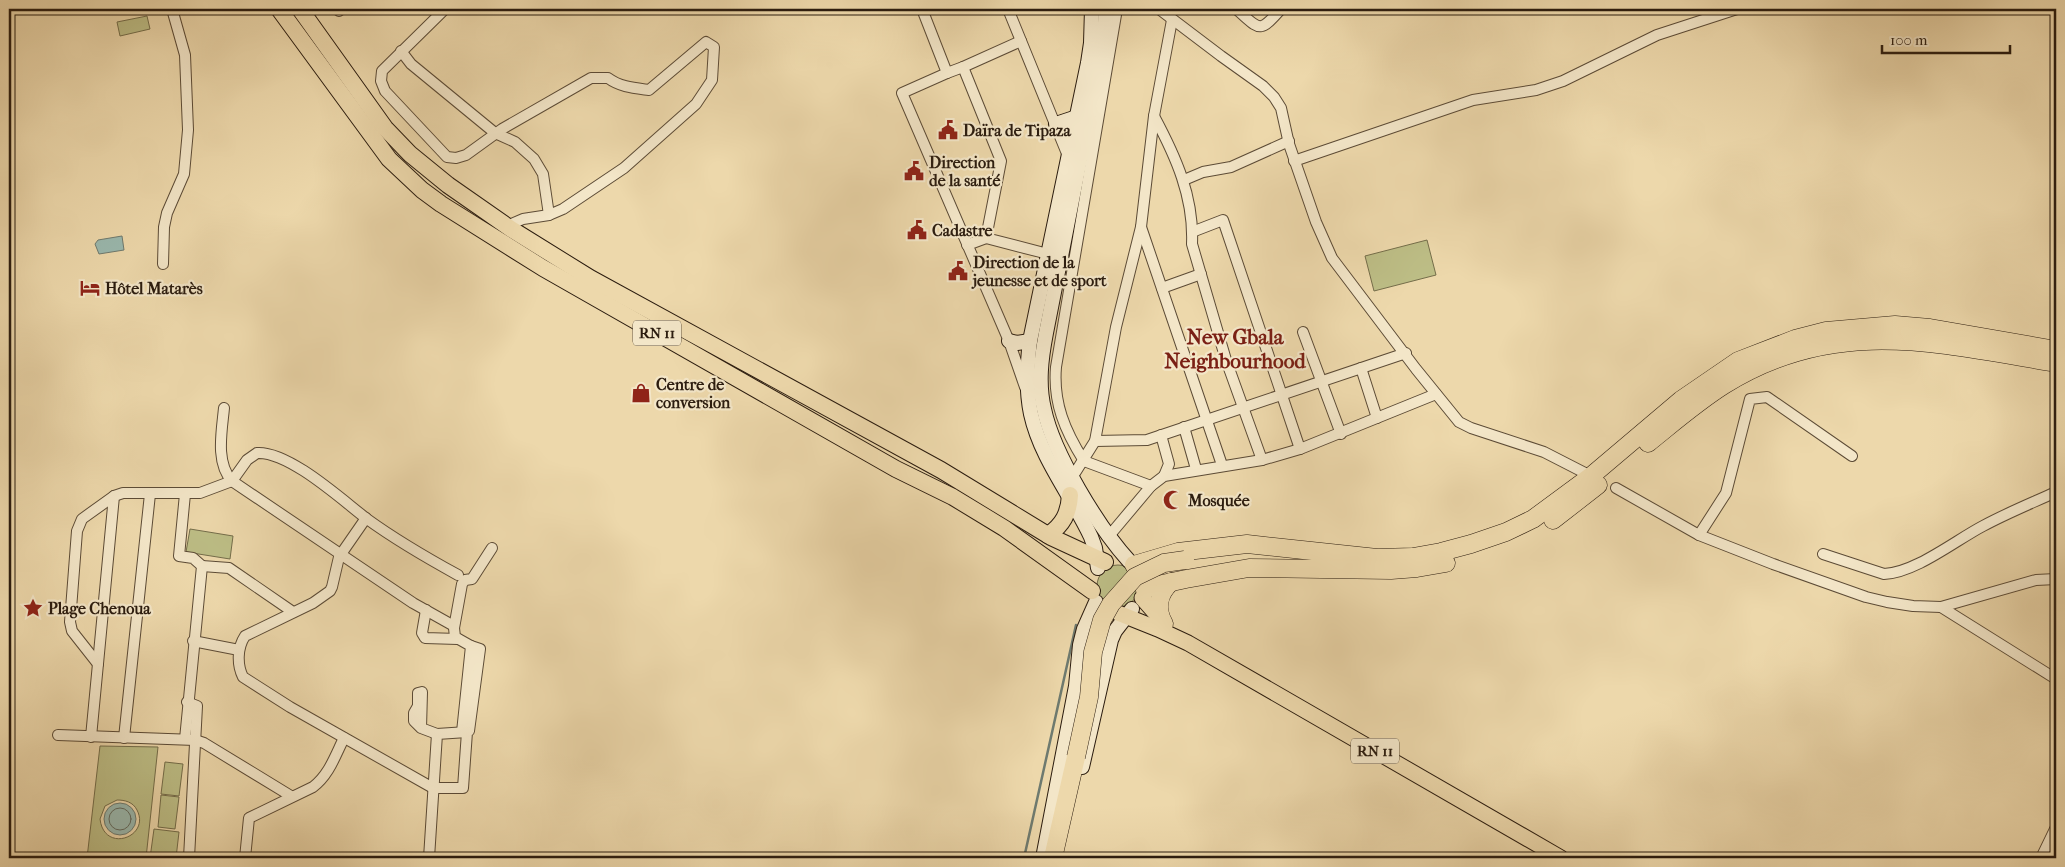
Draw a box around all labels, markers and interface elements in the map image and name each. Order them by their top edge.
scale bar [1882,22,2010,54]
text: 100 m [1890,31,1928,49]
public building icon: Daïra de Tipaza [937,119,959,141]
place label: Daïra de Tipaza [963,121,1071,141]
place label: Direction de la santé [929,153,1001,190]
public building icon: Direction de la santé [903,160,925,182]
public building icon: Cadastre [906,219,928,241]
place label: Cadastre [932,221,993,240]
place label: Direction de la jeunesse et de sport [971,253,1107,291]
public building icon: Direction de la jeunesse et de sport [947,260,969,282]
hotel icon: Hôtel Matarès [79,277,101,299]
place label: Hôtel Matarès [105,279,203,298]
road number: RN 11 [633,320,681,346]
district label: New Gbala Neighbourhood [1164,325,1306,373]
place label: Centre de conversion [656,375,731,412]
shop icon: Centre de conversion [630,382,652,404]
mosque icon: Mosquée [1162,489,1184,511]
place label: Mosquée [1187,491,1250,511]
place icon: Plage Chenoua [22,597,44,619]
place label: Plage Chenoua [48,599,151,619]
road number: RN 11 [1351,738,1399,764]

